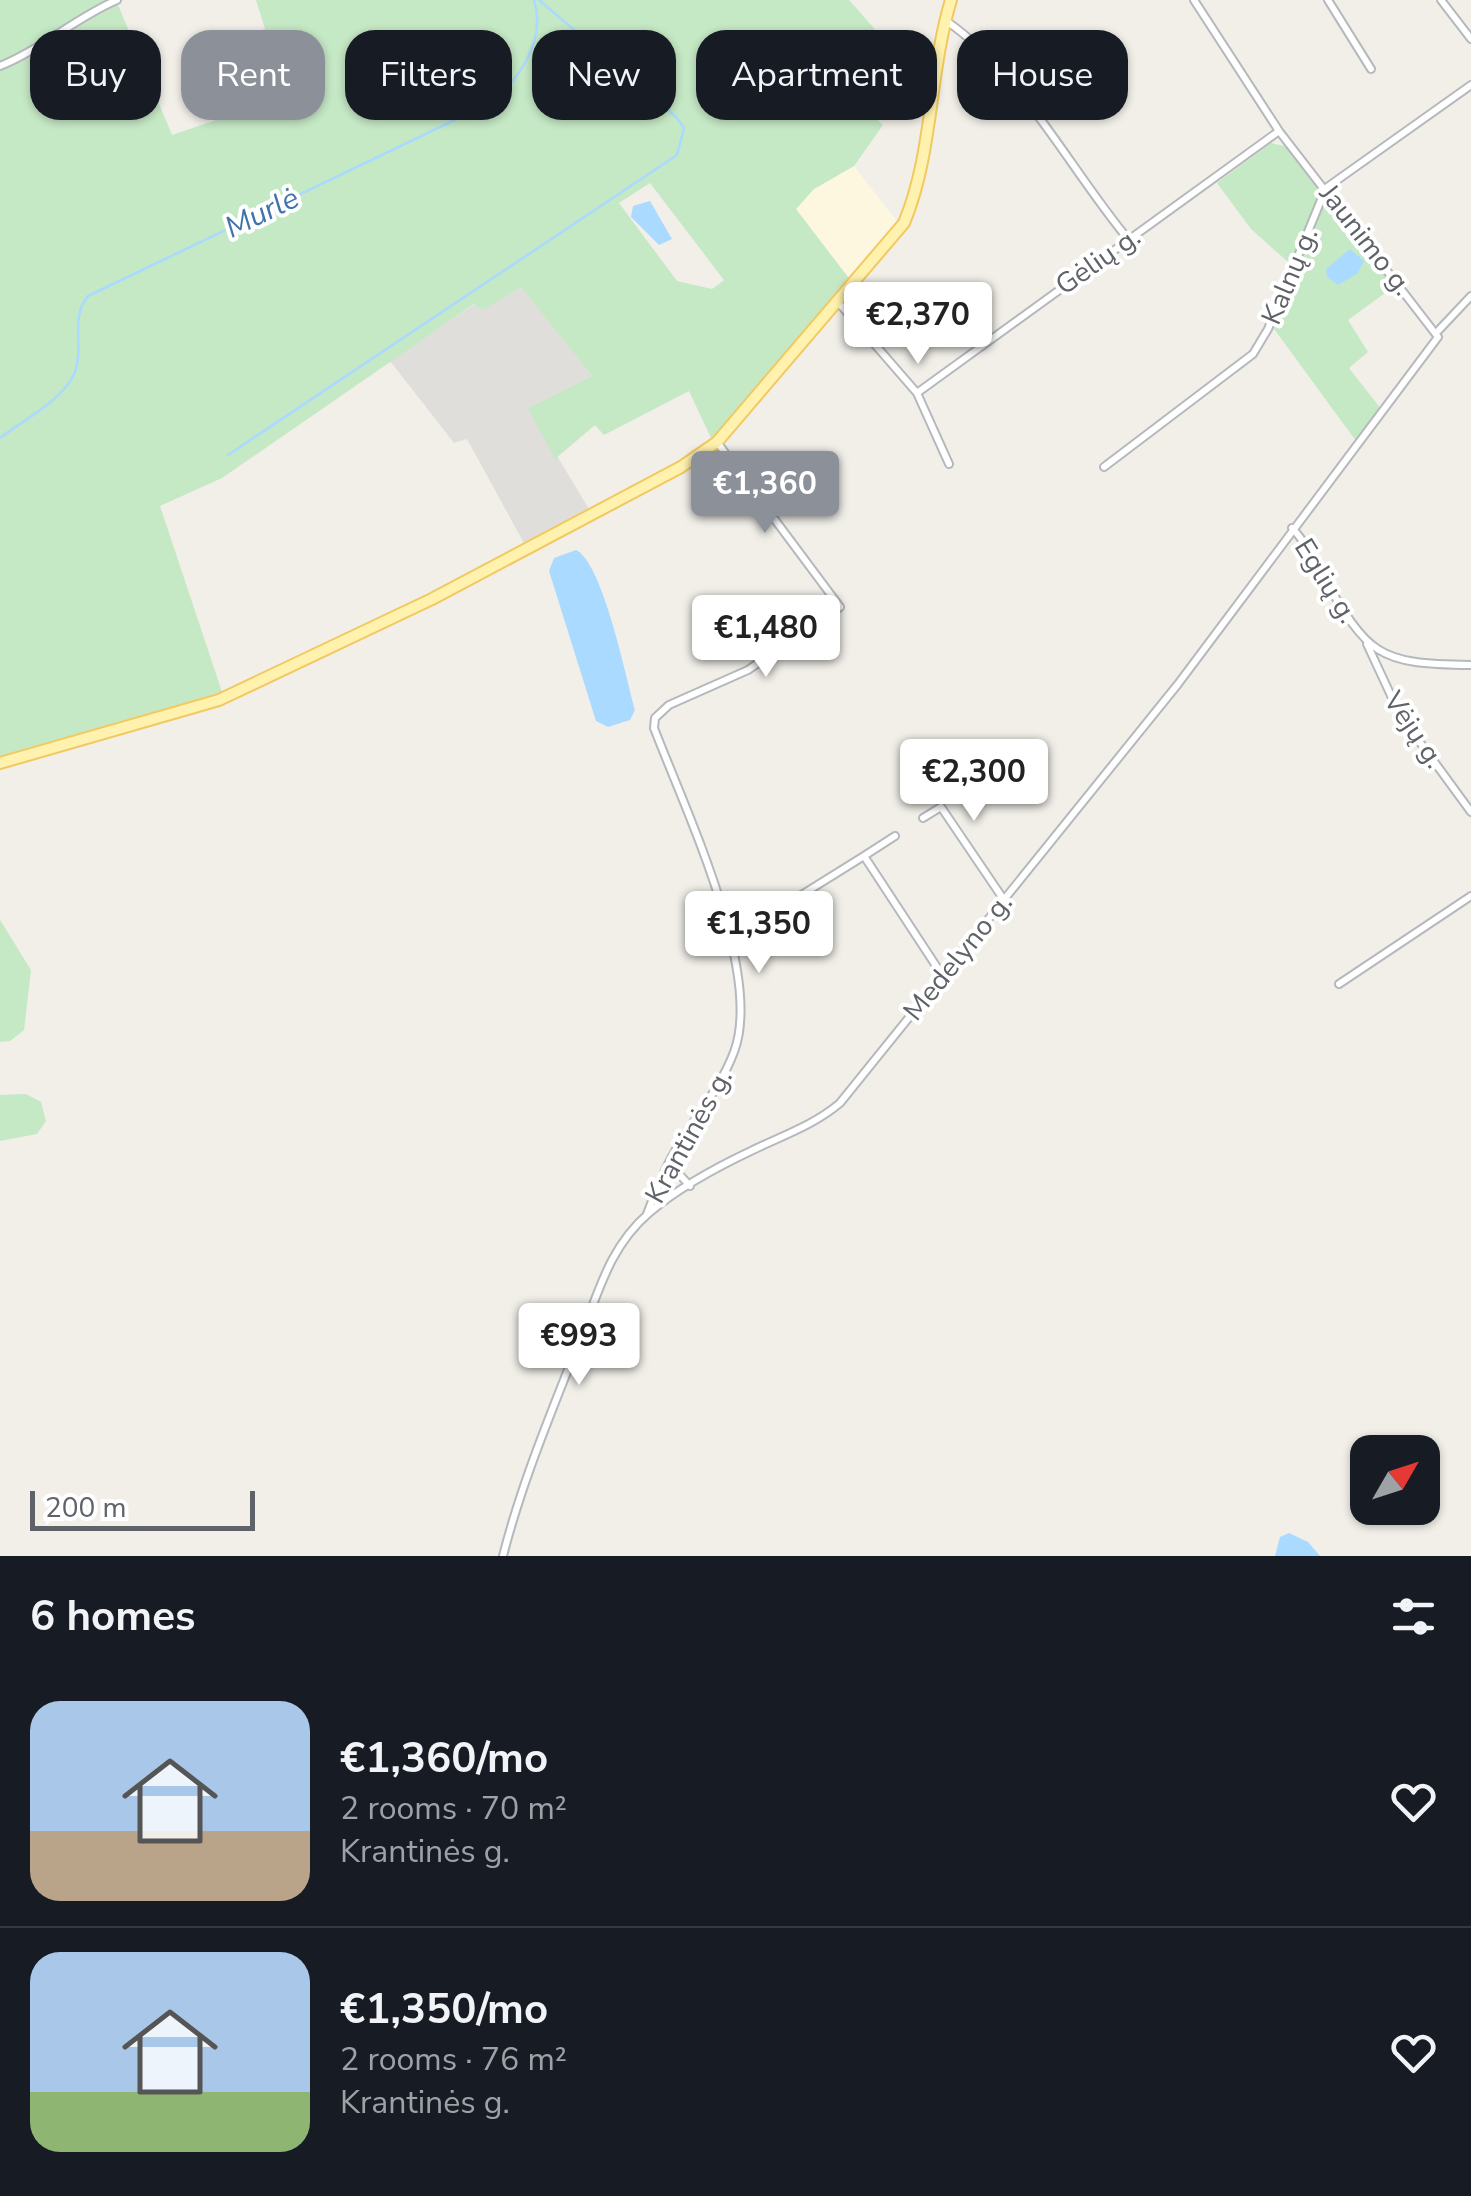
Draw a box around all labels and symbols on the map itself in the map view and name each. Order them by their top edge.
street label: Jaunimo g. [1310,176,1421,304]
water label: Murlė [218,177,306,249]
street label: Gėlių g. [1048,218,1148,304]
street label: Kalnų g. [1253,222,1327,330]
pin: €2,370 [837,282,999,367]
pin: €1,360 [684,451,846,536]
street label: Eglių g. [1285,531,1367,631]
pin: €1,480 [685,595,847,680]
street label: Vėjų g. [1374,683,1453,776]
pin: €2,300 [893,739,1055,824]
street label: Medelyno g. [895,885,1021,1029]
pin: €1,350 [678,891,840,976]
street label: Krantinės g. [636,1062,742,1210]
pin: €993 [520,1303,638,1388]
north arrow [1350,1435,1440,1525]
scale bar [30,1486,255,1530]

